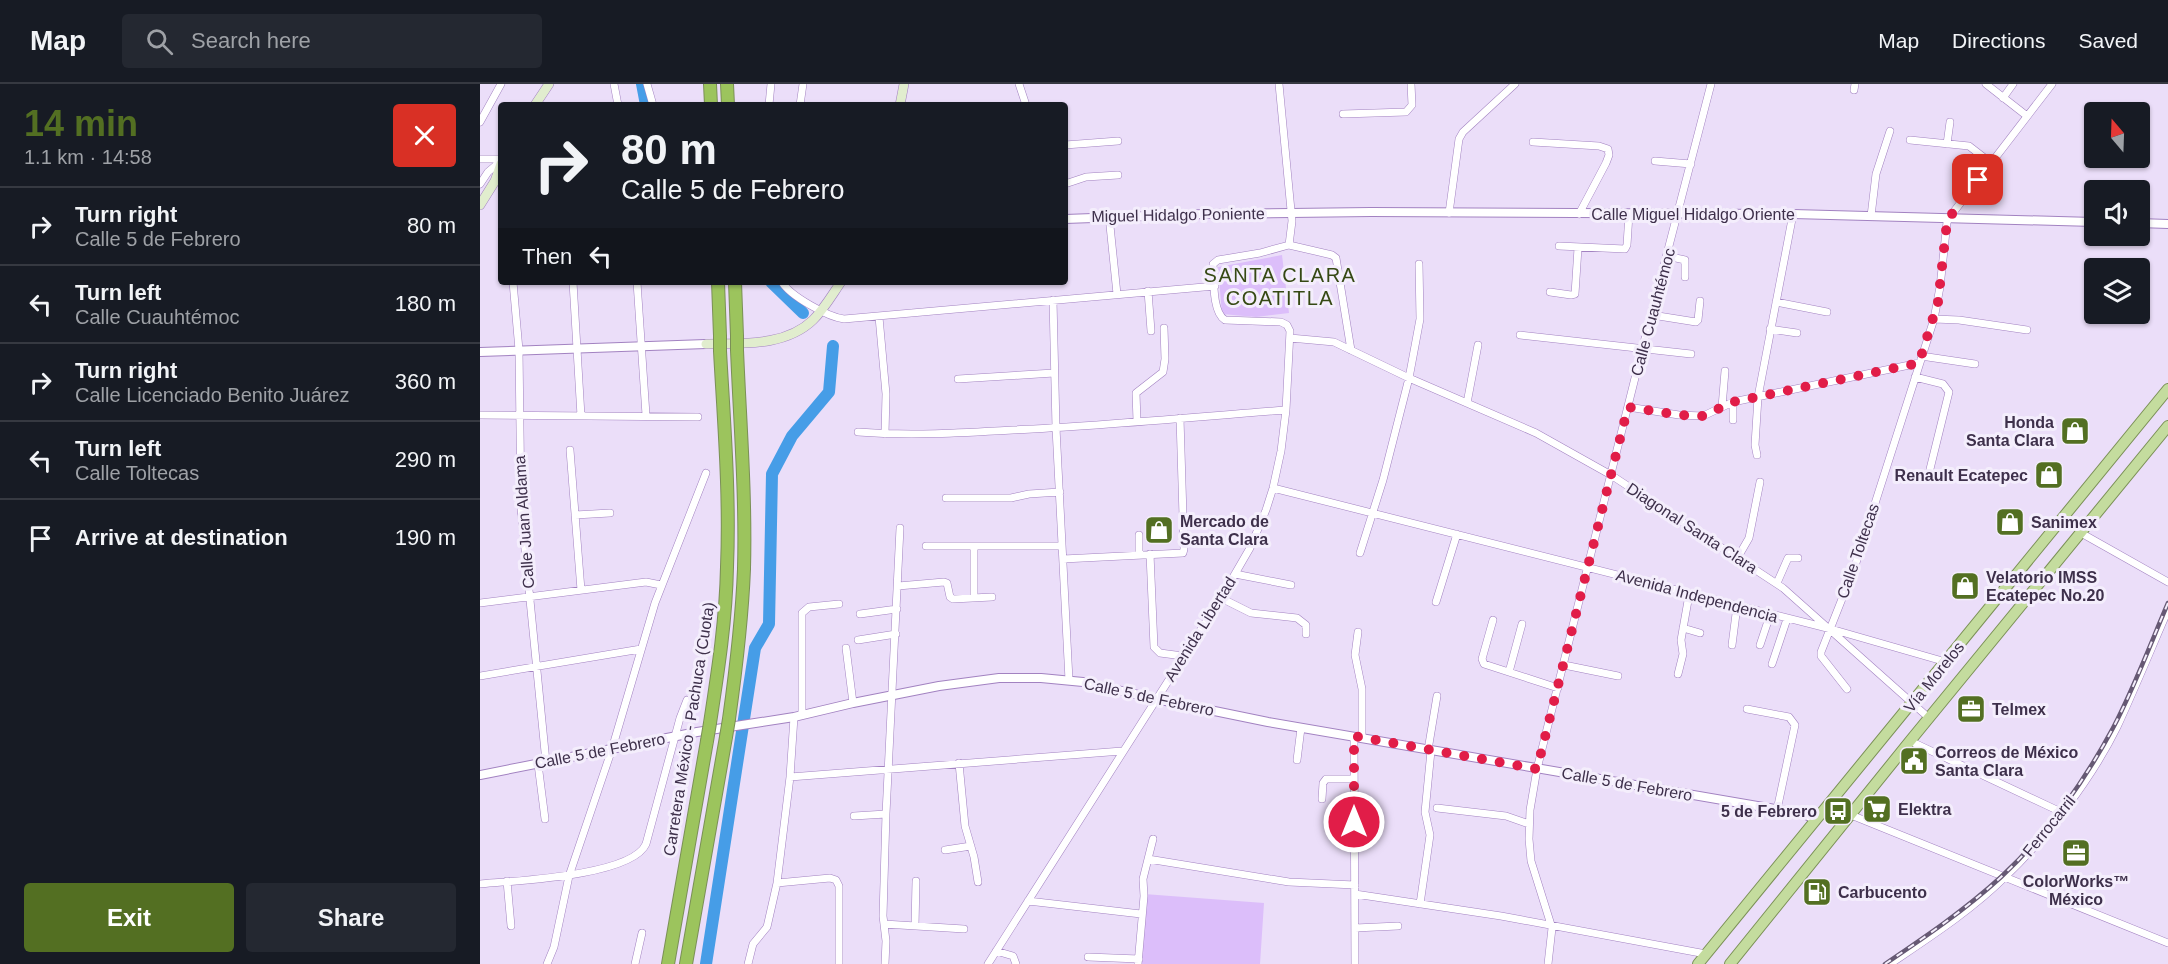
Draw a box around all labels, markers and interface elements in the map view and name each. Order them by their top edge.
search box [122,14,542,68]
text: Map [30,25,86,56]
icon: search [143,25,176,58]
text: Search here [191,28,311,53]
text: Map [1878,29,1919,52]
text: Directions [1952,29,2045,52]
text: Saved [2078,29,2138,52]
north arrow [2084,102,2150,168]
map controls [2084,102,2150,324]
text: 14 min [24,103,138,144]
button: close [393,104,456,167]
icon: right [522,126,600,204]
text: 80 m [621,126,717,173]
text: 1.1 km · 14:58 [24,146,152,168]
pin [1952,154,2003,205]
icon: arrive [1961,163,1994,196]
text: Calle 5 de Febrero [621,175,845,205]
button: sound [2084,180,2150,246]
text: Turn right [75,202,177,227]
street label: Miguel Hidalgo Poniente [1091,205,1265,225]
street label: Calle Miguel Hidalgo Oriente [1591,206,1795,223]
icon: right [24,210,57,243]
text: 80 m [407,213,456,238]
text: Calle 5 de Febrero [75,228,241,250]
icon: left [584,240,617,273]
text: Then [522,244,572,269]
street label: Calle Cuauhtémoc [1628,246,1678,378]
button: layers [2084,258,2150,324]
district label: SANTA CLARA COATITLA [1204,264,1356,309]
text: Turn left [75,280,161,305]
icon: left [24,288,57,321]
text: 180 m [395,291,456,316]
text: Calle Cuauhtémoc [75,306,240,328]
text: Turn right [75,358,177,383]
icon: right [24,366,57,399]
text: 360 m [395,369,456,394]
text: Calle Licenciado Benito Juárez [75,384,350,406]
place label: Honda Santa Clara [1966,414,2054,449]
shop icon: Honda Santa Clara [2059,415,2091,447]
text: Turn left [75,436,161,461]
icon: left [24,444,57,477]
text: 290 m [395,447,456,472]
street label: Calle Juan Aldama [511,455,537,589]
shop icon: Renault Ecatepec [2033,459,2065,491]
text: Calle Toltecas [75,462,199,484]
place label: Renault Ecatepec [1895,467,2028,484]
street label: Diagonal Santa Clara [1624,479,1760,577]
street label: Calle Toltecas [1834,501,1882,601]
shop icon: Sanimex [1994,506,2026,538]
place label: Mercado de Santa Clara [1180,513,1269,548]
shop icon: Mercado de Santa Clara [1143,514,1175,546]
place label: Sanimex [2031,514,2097,531]
icon: arrive [24,522,57,555]
text: Arrive at destination [75,525,288,550]
text: 190 m [395,525,456,550]
street label: Avenida Independencia [1614,566,1780,626]
place label: Velatorio IMSS Ecatepec No.20 [1986,569,2104,604]
shop icon: Velatorio IMSS Ecatepec No.20 [1949,570,1981,602]
street label: Avenida Libertad [1161,574,1239,684]
street label: Carretera México - Pachuca (Cuota) [661,601,717,857]
street label: Vía Morelos [1901,638,1967,716]
street label: Calle 5 de Febrero [1082,675,1216,719]
office icon: Telmex [1955,693,1987,725]
place label: Telmex [1992,701,2046,718]
street label: Calle 5 de Febrero [533,730,667,772]
place label: Correos de México Santa Clara [1935,744,2078,779]
public building icon: Correos de México Santa Clara [1898,745,1930,777]
street label: Calle 5 de Febrero [1560,764,1694,804]
position arrow [1322,790,1386,854]
street label: Ferrocarril [2019,792,2079,860]
supermarket icon: Elektra [1861,793,1893,825]
bus stop icon: 5 de Febrero [1822,795,1854,827]
place label: Elektra [1898,801,1951,818]
place label: 5 de Febrero [1721,803,1817,820]
office icon: ColorWorks™ México [2060,837,2092,869]
place label: ColorWorks™ México [2023,873,2129,908]
fuel station icon: Carbucento [1801,876,1833,908]
button: Exit [24,883,234,952]
button: Share [246,883,456,952]
place label: Carbucento [1838,884,1927,901]

